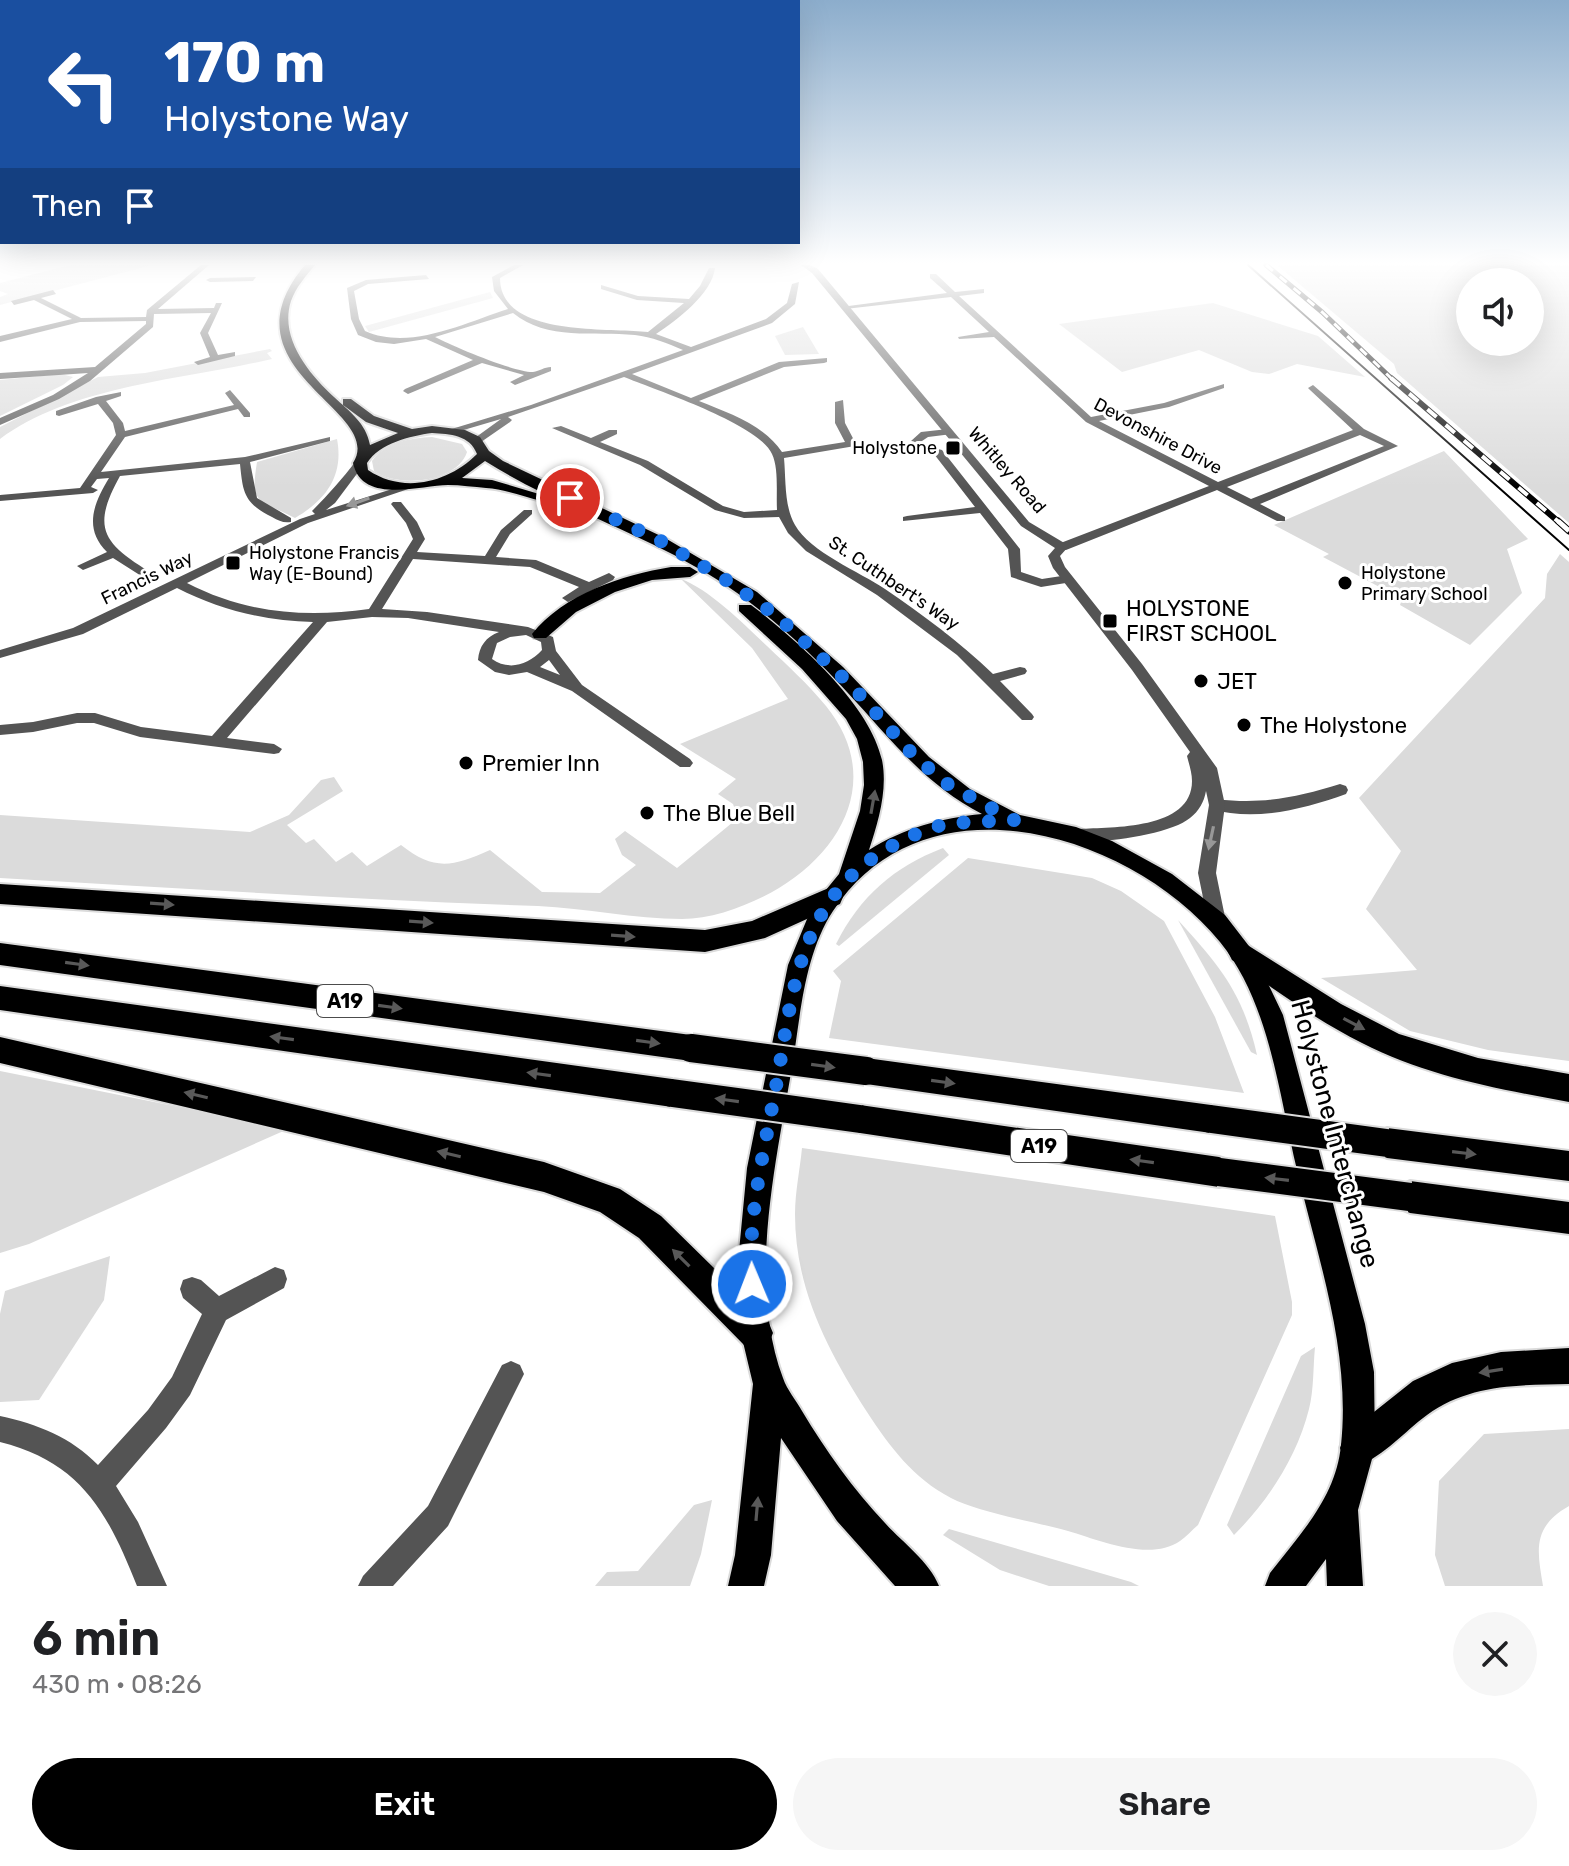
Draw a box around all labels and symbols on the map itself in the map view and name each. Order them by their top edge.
street label: Devonshire Drive [1090,393,1226,479]
street label: Whitley Road [963,422,1051,518]
place label: Holystone [852,437,937,459]
marker: Holystone [944,439,962,457]
pin [536,464,604,532]
one-way arrow [345,496,369,508]
street label: St. Cuthbert's Way [824,531,964,635]
place label: Holystone Francis Way (E-Bound) [249,542,399,585]
street label: Francis Way [98,546,196,610]
marker: Holystone Francis Way (E-Bound) [224,554,242,572]
place label: Holystone Primary School [1361,562,1488,605]
marker: Holystone Primary School [1336,574,1354,592]
place label: HOLYSTONE FIRST SCHOOL [1126,595,1277,647]
marker: HOLYSTONE FIRST SCHOOL [1101,612,1119,630]
place label: JET [1217,668,1257,695]
marker: JET [1192,672,1210,690]
place label: The Holystone [1260,712,1407,739]
marker: The Holystone [1235,716,1253,734]
place label: Premier Inn [482,750,600,777]
marker: Premier Inn [457,754,475,772]
one-way arrow [867,790,879,815]
place label: The Blue Bell [663,800,795,827]
marker: The Blue Bell [638,804,656,822]
one-way arrow [1204,825,1217,850]
one-way arrow [150,898,175,911]
one-way arrow [409,916,434,929]
one-way arrow [611,930,636,943]
one-way arrow [65,958,90,971]
road number: A19 [317,985,373,1017]
street label: Holystone Interchange [1284,997,1386,1271]
one-way arrow [378,1001,403,1014]
one-way arrow [1343,1017,1365,1031]
one-way arrow [269,1031,294,1044]
one-way arrow [636,1036,661,1049]
one-way arrow [811,1060,836,1073]
one-way arrow [526,1067,551,1080]
one-way arrow [931,1076,956,1089]
one-way arrow [183,1088,208,1100]
one-way arrow [714,1093,739,1106]
road number: A19 [1011,1130,1067,1162]
one-way arrow [436,1147,461,1160]
one-way arrow [1452,1147,1477,1160]
one-way arrow [1129,1154,1154,1167]
one-way arrow [1264,1173,1289,1186]
position arrow [710,1242,794,1326]
one-way arrow [672,1249,691,1268]
one-way arrow [1479,1365,1504,1378]
one-way arrow [751,1496,764,1521]

